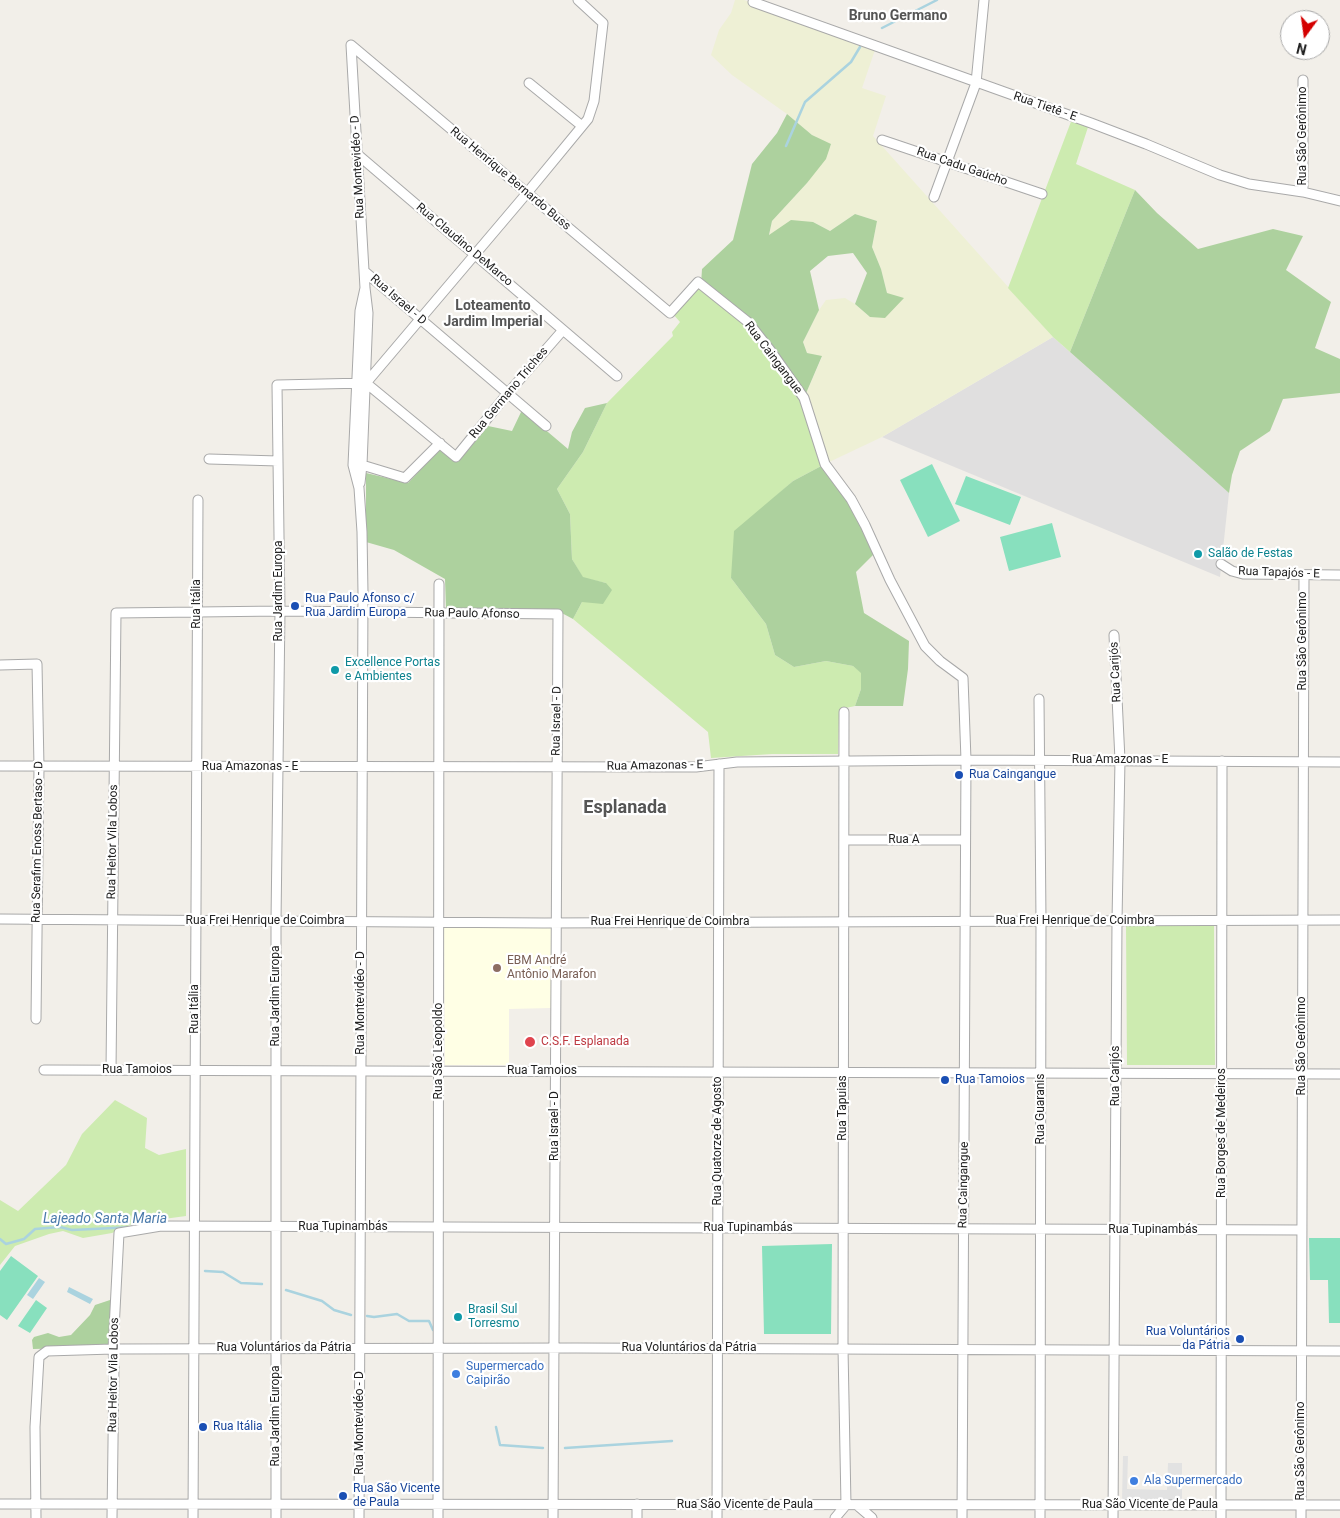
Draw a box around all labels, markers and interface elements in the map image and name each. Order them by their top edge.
district label: Bruno Germano [849,8,947,24]
north arrow [1280,10,1330,60]
text: N [1295,40,1308,58]
street label: Rua São Gerônimo [1296,86,1310,186]
street label: Rua Tietê - E [1011,89,1079,125]
street label: Rua Montevidéo - D [348,115,368,219]
street label: Rua Henrique Bernardo Buss [447,124,573,234]
street label: Rua Cadu Gaúcho [915,145,1009,189]
street label: Rua Claudino DeMarco [413,200,515,290]
street label: Rua Israel - D [367,272,429,328]
district label: Loteamento Jardim Imperial [443,298,543,331]
street label: Rua Caingangue [741,319,805,397]
street label: Rua Germano Triches [467,344,551,442]
street label: Rua Jardim Europa [272,540,286,642]
place label: Salão de Festas [1208,547,1293,561]
marker: Salão de Festas [1192,548,1204,560]
street label: Rua Tapajós - E [1238,564,1320,582]
street label: Rua Itália [190,579,204,629]
street label: Rua São Gerônimo [1296,591,1310,691]
place label: Rua Paulo Afonso c/ Rua Jardim Europa [305,592,415,620]
marker: Rua Paulo Afonso c/ Rua Jardim Europa [289,600,301,612]
street label: Rua Paulo Afonso [424,606,520,622]
street label: Rua Carijós [1107,641,1125,703]
place label: Excellence Portas e Ambientes [345,656,440,684]
marker: Excellence Portas e Ambientes [329,664,341,676]
street label: Rua Israel - D [549,686,565,756]
street label: Rua Amazonas - E [1072,753,1168,767]
street label: Rua Amazonas - E [607,758,703,774]
street label: Rua Amazonas - E [202,760,298,774]
street label: Rua Serafim Enoss Bertaso - D [29,761,47,923]
place label: Rua Caingangue [969,768,1056,782]
marker: Rua Caingangue [953,769,965,781]
street label: Rua Heitor Vila Lobos [105,784,121,900]
district label: Esplanada [583,797,667,819]
street label: Rua A [888,833,920,847]
street label: Rua Frei Henrique de Coimbra [186,914,344,928]
street label: Rua Frei Henrique de Coimbra [996,914,1154,928]
street label: Rua Frei Henrique de Coimbra [591,915,749,929]
street label: Rua Jardim Europa [269,945,283,1047]
street label: Rua Montevidéo - D [354,951,368,1055]
place label: EBM André Antônio Marafon [507,954,596,982]
marker: EBM André Antônio Marafon [491,962,503,974]
street label: Rua Itália [188,984,202,1034]
street label: Rua São Gerônimo [1295,996,1309,1096]
street label: Rua São Leopoldo [432,1003,446,1099]
marker: C.S.F. Esplanada [523,1035,537,1049]
place label: C.S.F. Esplanada [541,1035,629,1049]
street label: Rua Carijós [1109,1046,1123,1106]
street label: Rua Tamoios [102,1063,172,1077]
street label: Rua Tamoios [507,1064,577,1078]
street label: Rua Borges de Medeiros [1215,1068,1229,1198]
place label: Rua Tamoios [955,1073,1025,1087]
marker: Rua Tamoios [939,1074,951,1086]
street label: Rua Guaranis [1034,1074,1048,1144]
street label: Rua Tapuias [836,1075,850,1141]
street label: Rua Quatorze de Agosto [711,1076,725,1206]
street label: Rua Israel - D [548,1091,562,1161]
street label: Rua Caingangue [956,1141,972,1229]
water label: Lajeado Santa Maria [43,1211,167,1227]
street label: Rua Tupinambás [298,1220,388,1234]
street label: Rua Tupinambás [703,1221,793,1235]
street label: Rua Tupinambás [1108,1223,1198,1237]
place label: Brasil Sul Torresmo [468,1303,519,1331]
marker: Brasil Sul Torresmo [452,1311,464,1323]
street label: Rua Heitor Vila Lobos [106,1317,122,1433]
place label: Rua Voluntários da Pátria [1146,1325,1230,1353]
marker: Rua Voluntários da Pátria [1234,1333,1246,1345]
street label: Rua Voluntários da Pátria [216,1341,352,1355]
street label: Rua Voluntários da Pátria [621,1341,757,1355]
place label: Supermercado Caipirão [466,1360,544,1388]
street label: Rua Jardim Europa [269,1365,283,1467]
marker: Supermercado Caipirão [450,1368,462,1380]
street label: Rua Montevidéo - D [353,1371,367,1475]
street label: Rua São Gerônimo [1294,1401,1308,1501]
place label: Rua Itália [213,1420,263,1434]
marker: Rua Itália [197,1421,209,1433]
place label: Ala Supermercado [1144,1474,1242,1488]
marker: Ala Supermercado [1128,1475,1140,1487]
place label: Rua São Vicente de Paula [353,1482,440,1510]
marker: Rua São Vicente de Paula [337,1490,349,1502]
street label: Rua São Vicente de Paula [677,1498,813,1512]
street label: Rua São Vicente de Paula [1082,1498,1218,1512]

